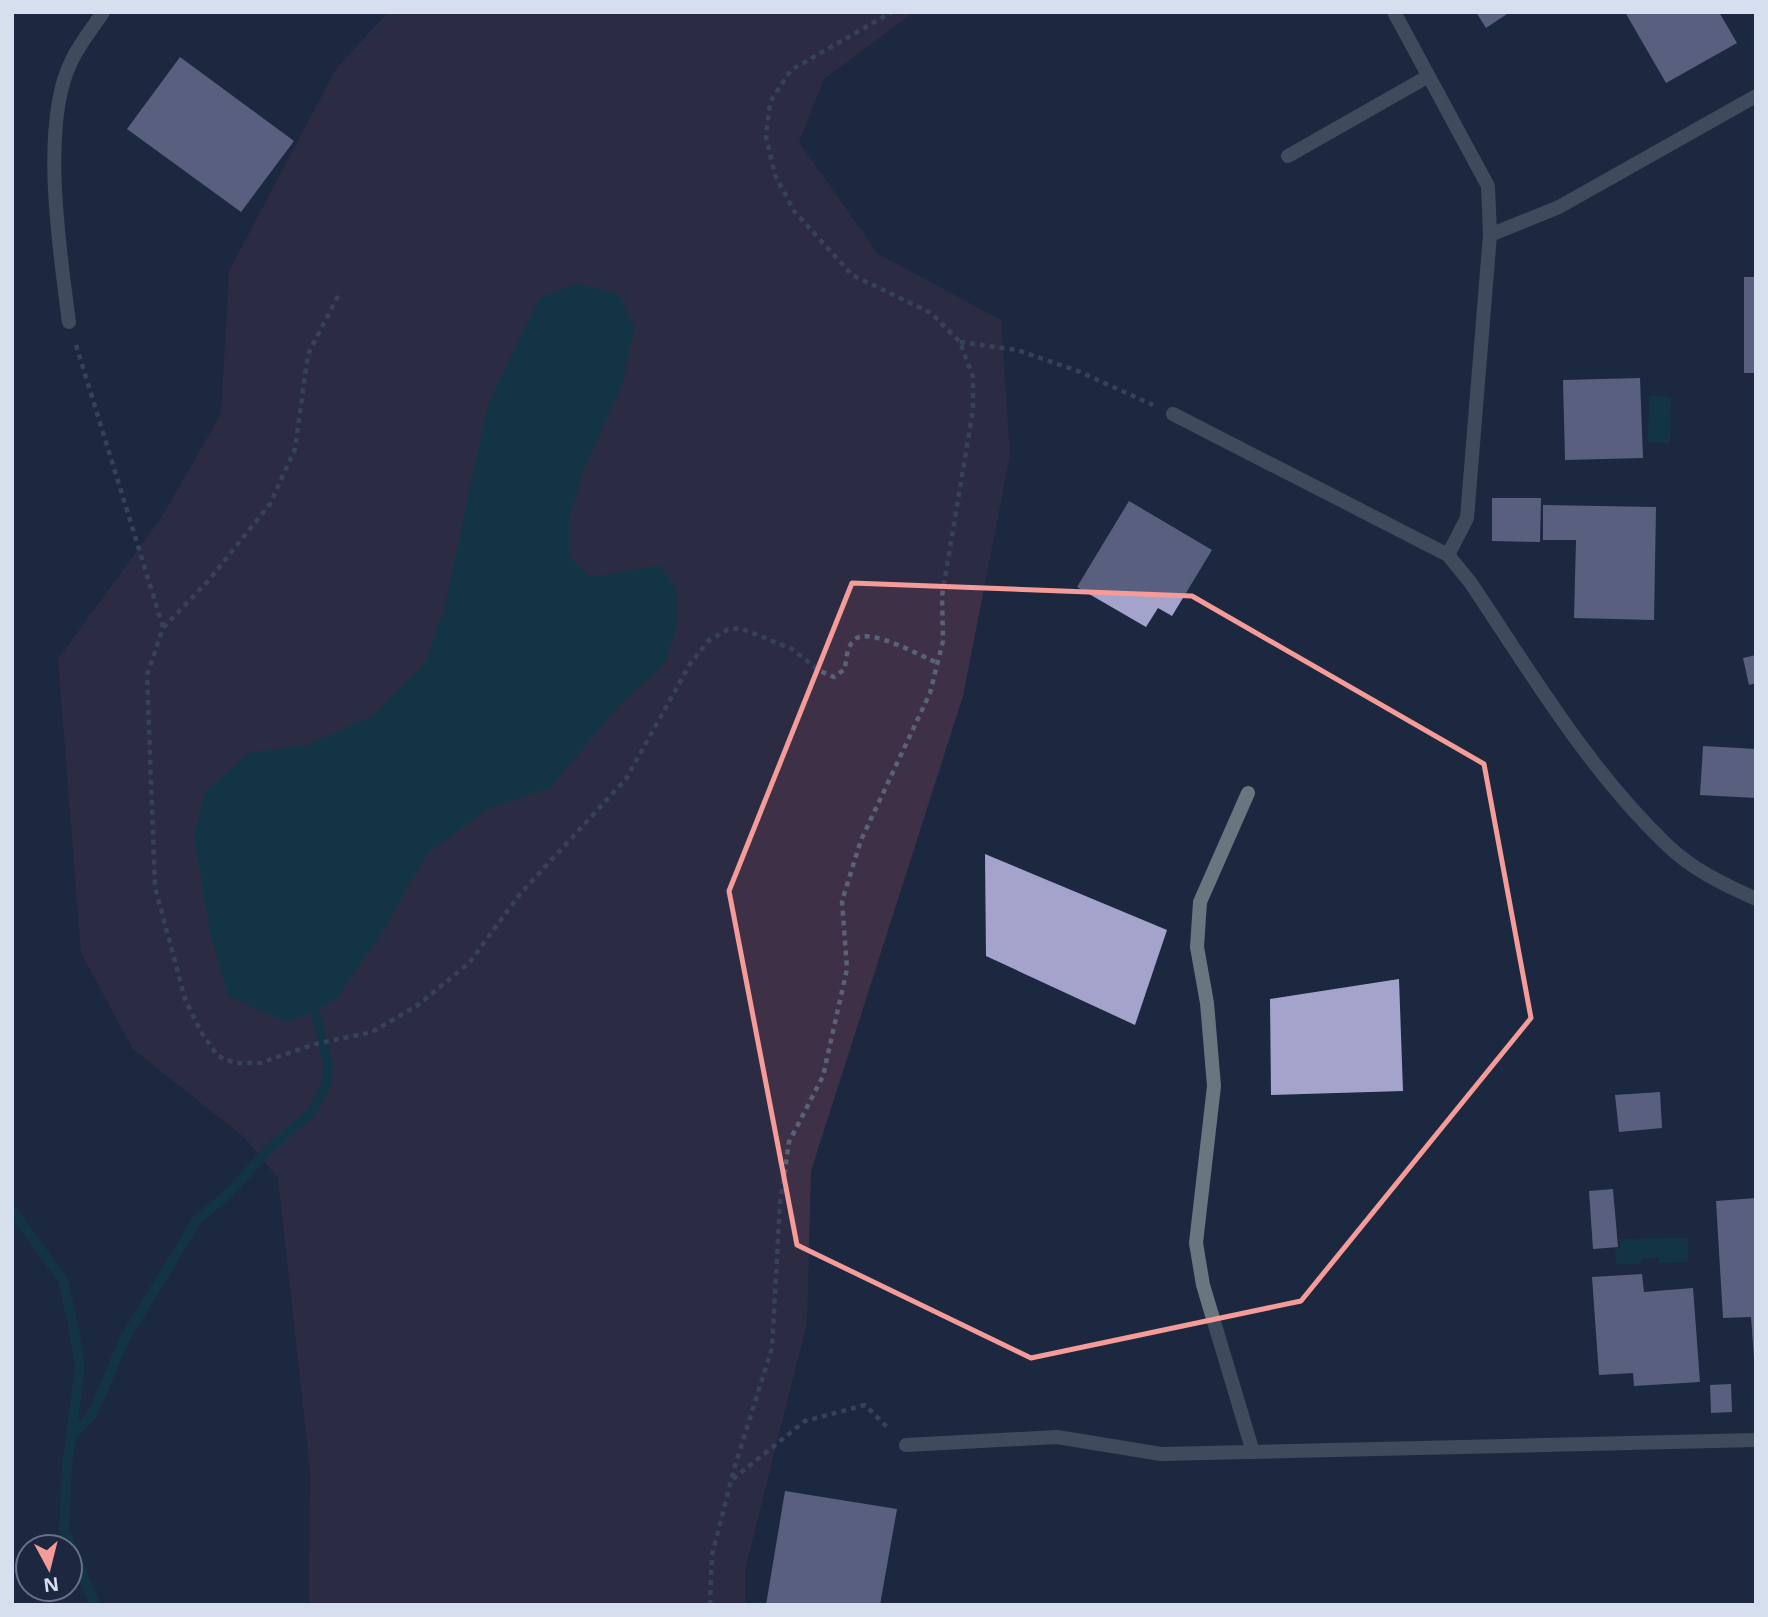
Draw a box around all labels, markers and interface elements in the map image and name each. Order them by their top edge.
north arrow [14,1533,84,1603]
text: N [42,1571,60,1599]

